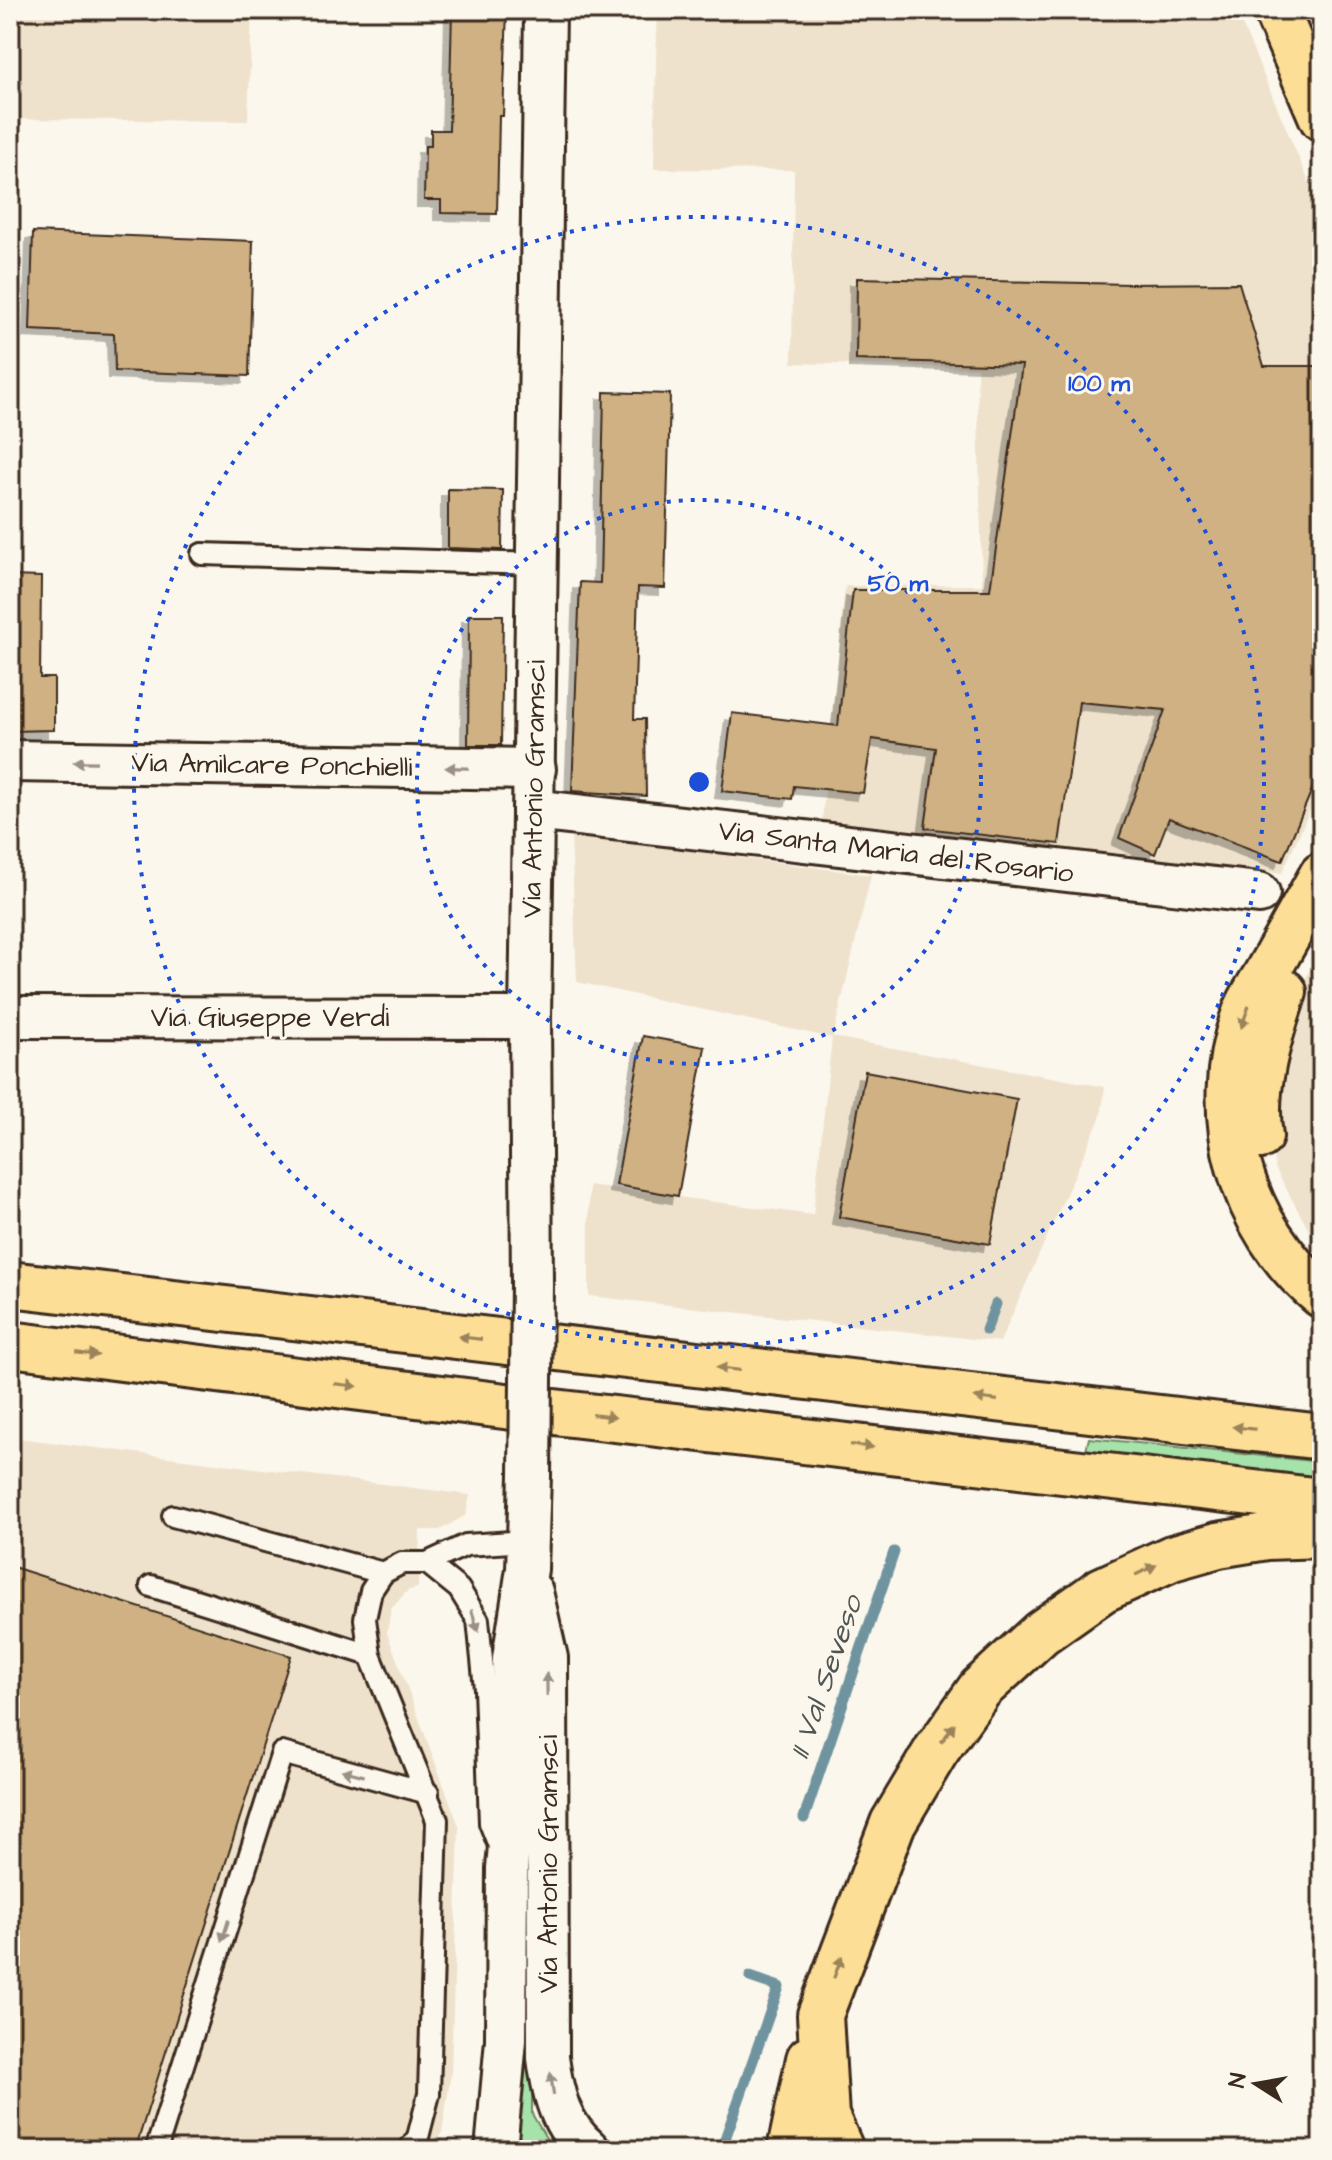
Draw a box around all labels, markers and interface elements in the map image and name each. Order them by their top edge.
text: 100 m [1068,367,1130,401]
text: 50 m [868,567,929,601]
street label: Via Antonio Gramsci [512,660,556,918]
street label: Via Amilcare Ponchielli [131,743,413,787]
one-way arrow [72,756,97,768]
one-way arrow [444,762,469,774]
centre of rings [685,768,713,796]
street label: Via Santa Maria del Rosario [716,811,1076,893]
street label: Via Giuseppe Verdi [151,998,389,1037]
one-way arrow [1239,1005,1251,1029]
one-way arrow [457,1332,482,1345]
one-way arrow [75,1347,100,1360]
one-way arrow [715,1362,740,1375]
one-way arrow [333,1379,358,1392]
one-way arrow [973,1392,998,1405]
one-way arrow [592,1409,617,1422]
one-way arrow [1232,1422,1257,1435]
one-way arrow [850,1440,875,1453]
one-way arrow [1135,1563,1158,1577]
water label: 11 Val Seveso [779,1588,874,1764]
one-way arrow [470,1609,482,1633]
one-way arrow [541,1671,553,1696]
one-way arrow [940,1722,956,1743]
street label: Via Antonio Gramsci [529,1735,568,1993]
one-way arrow [340,1766,365,1778]
one-way arrow [219,1920,231,1944]
one-way arrow [832,1955,845,1979]
north arrow [1216,2044,1296,2124]
one-way arrow [545,2071,558,2096]
text: N [1221,2071,1254,2090]

